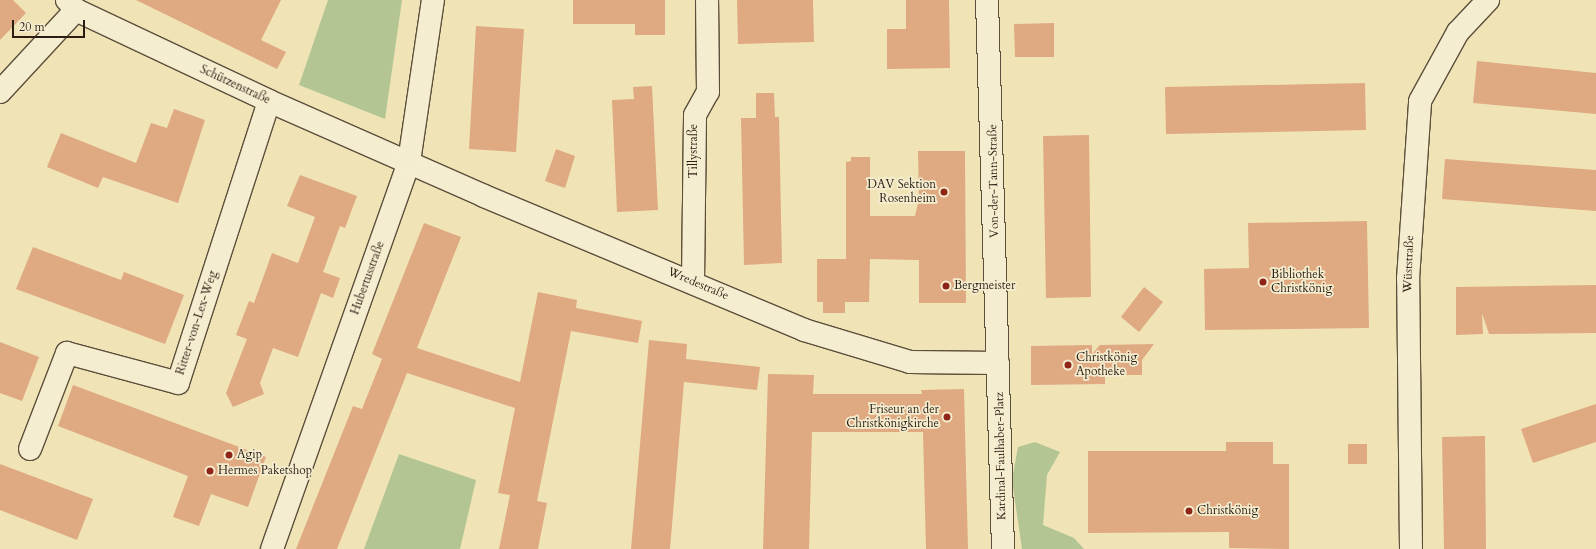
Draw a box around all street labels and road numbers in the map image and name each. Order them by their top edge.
street label: Schützenstraße [198,62,272,108]
street label: Tillystraße [687,124,701,178]
street label: Von-der-Tann-Straße [986,124,1002,238]
street label: Wüststraße [1401,235,1417,293]
street label: Hubertusstraße [348,239,388,317]
street label: Wredestraße [665,265,731,303]
street label: Ritter-von-Lex-Weg [173,269,221,377]
street label: Kardinal-Faulhaber-Platz [993,392,1009,520]

